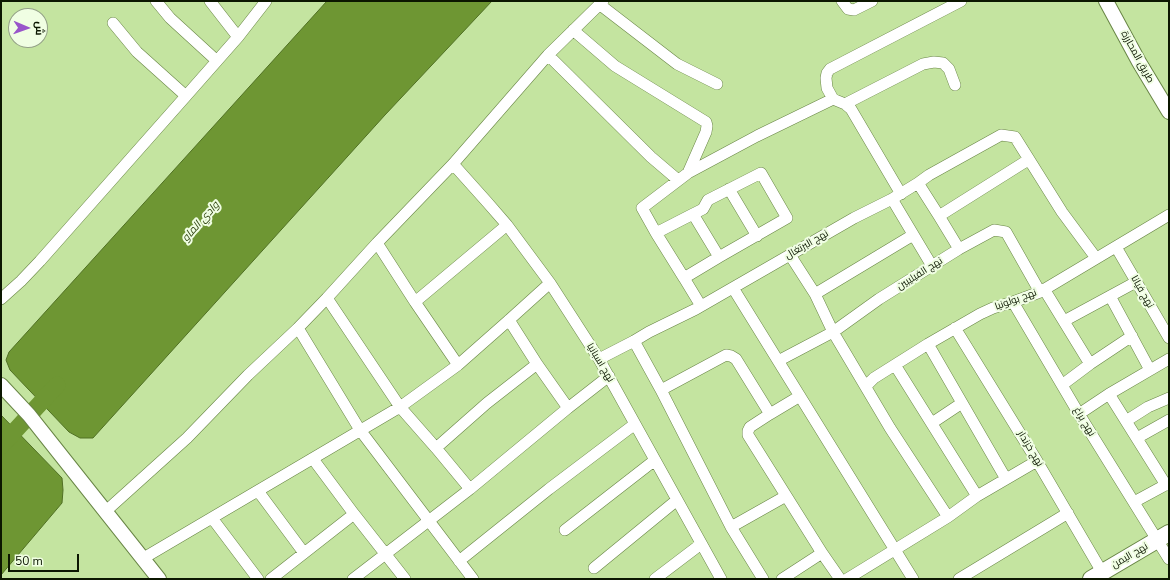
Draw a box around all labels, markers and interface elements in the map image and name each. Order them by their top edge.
north arrow [8,8,48,48]
text: ش [32,21,47,36]
street label: طريق المحارزة [1118,29,1156,85]
water label: وادي الماو [180,199,222,245]
street label: نهج البرتغال [783,228,831,262]
street label: نهج الفيليبين [895,255,945,293]
street label: نهج فيانا [1128,274,1156,310]
street label: نهج بولونيا [993,287,1039,313]
street label: نهج اسبانيا [584,341,616,385]
street label: نهج براغ [1071,405,1097,439]
street label: نهج خزندار [1015,429,1045,469]
street label: نهج اليمن [1110,541,1150,571]
scale bar [10,546,81,572]
text: 50 m [15,553,43,569]

